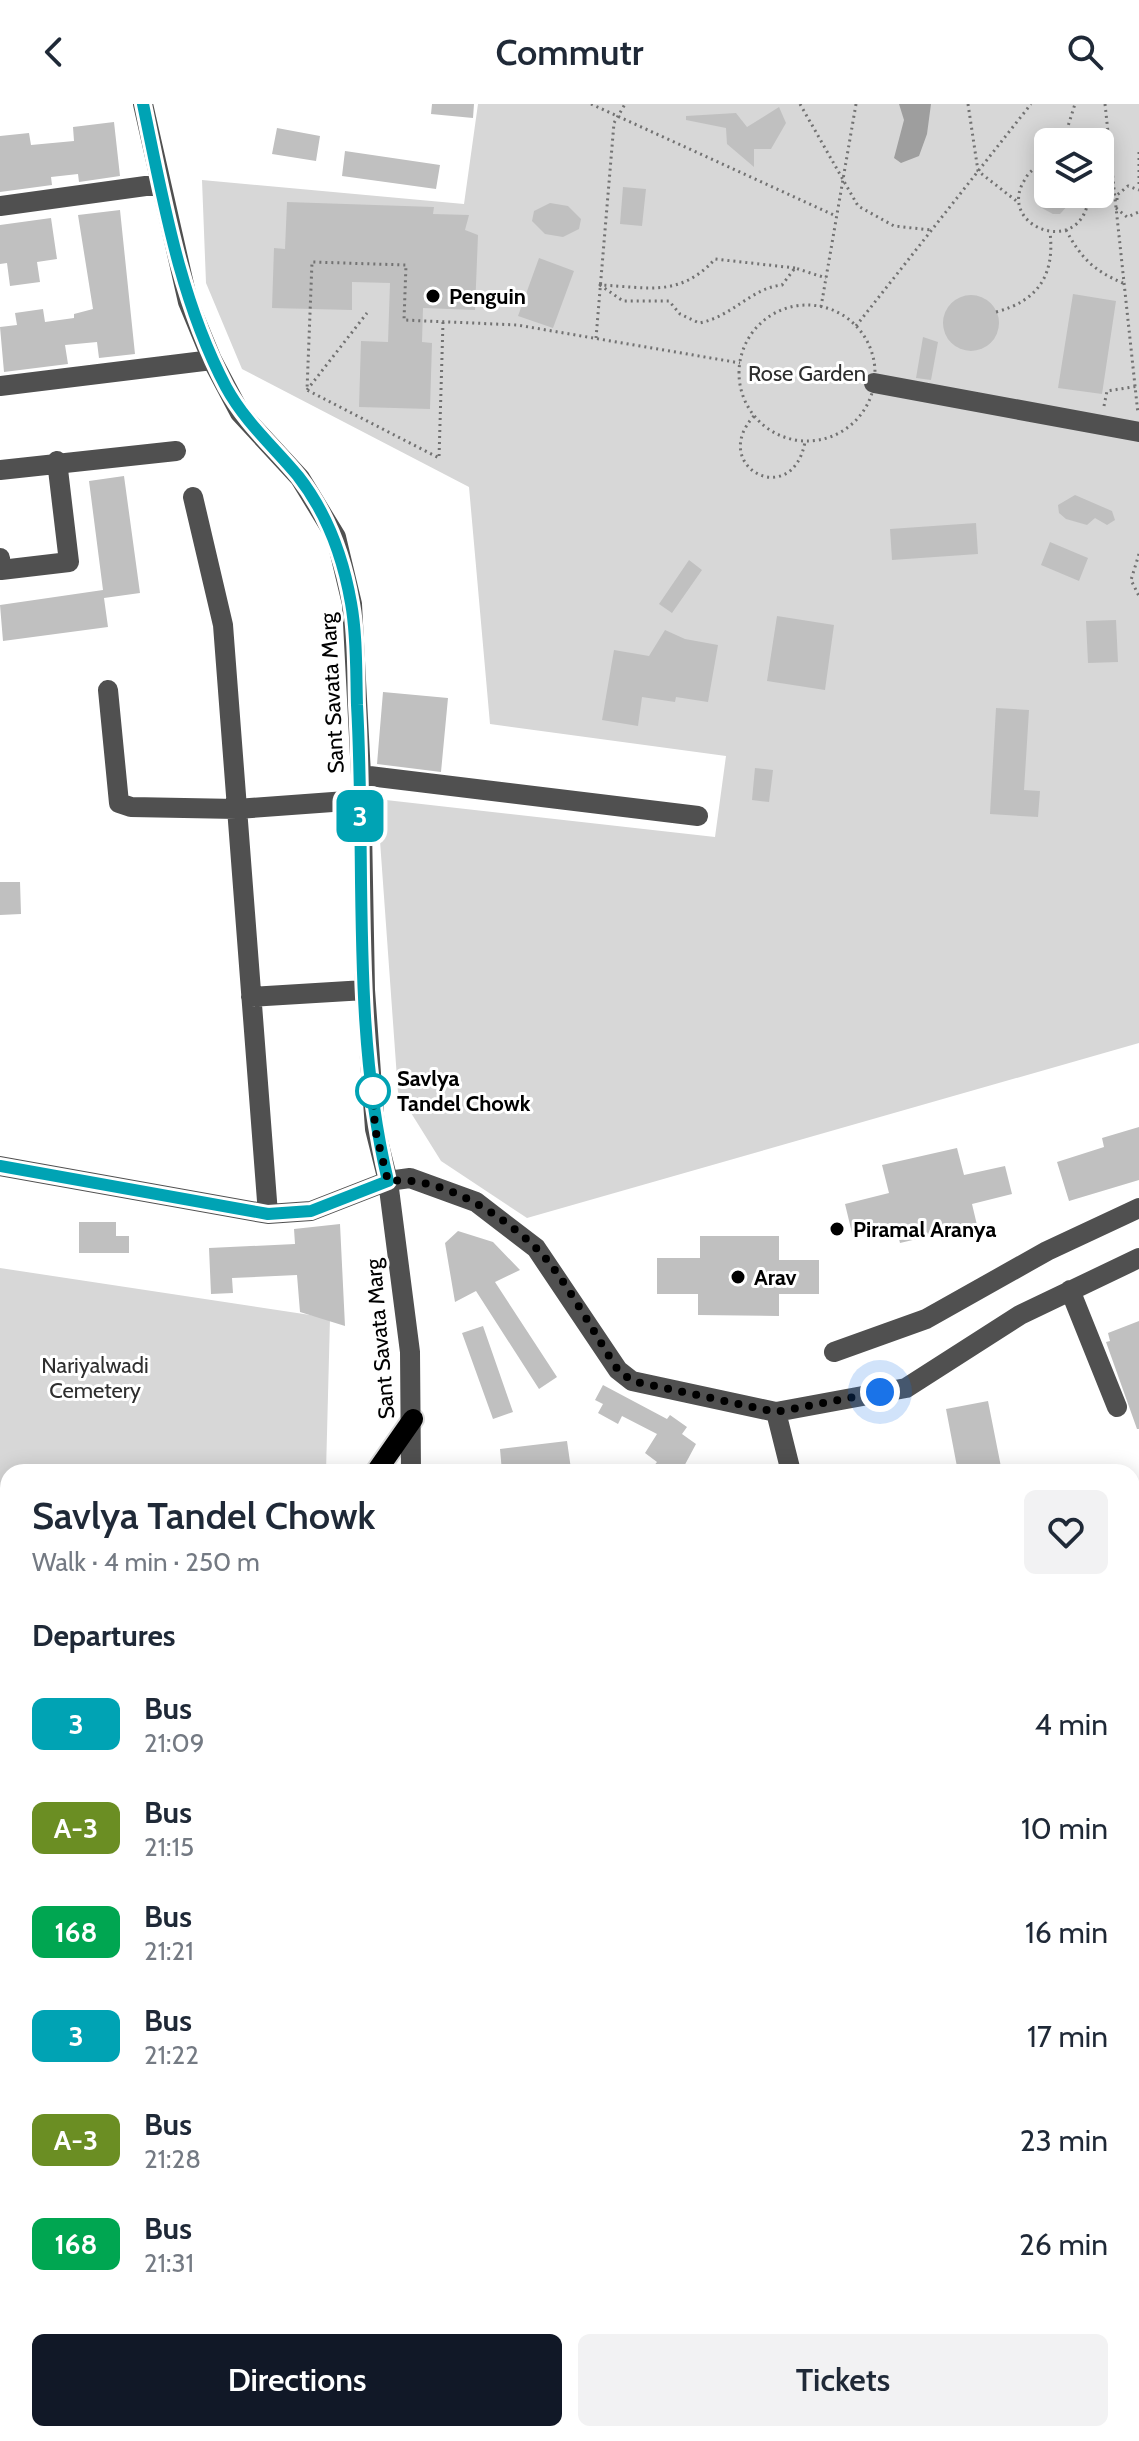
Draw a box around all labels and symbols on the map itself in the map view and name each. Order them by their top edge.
place label: Penguin [449,283,526,310]
marker: Penguin [424,287,442,305]
park label: Rose Garden [748,360,866,387]
street label: Sant Savata Marg [314,611,350,774]
line badge: 3 [334,790,386,842]
place label: Savlya Tandel Chowk [397,1065,531,1117]
marker: Savlya Tandel Chowk [356,1074,390,1108]
place label: Piramal Aranya [853,1216,996,1243]
marker: Piramal Aranya [828,1220,846,1238]
street label: Sant Savata Marg [359,1257,400,1420]
place label: Arav [754,1264,796,1291]
marker: Arav [729,1268,747,1286]
park label: Nariyalwadi Cemetery [41,1352,149,1404]
your location [860,1372,900,1412]

